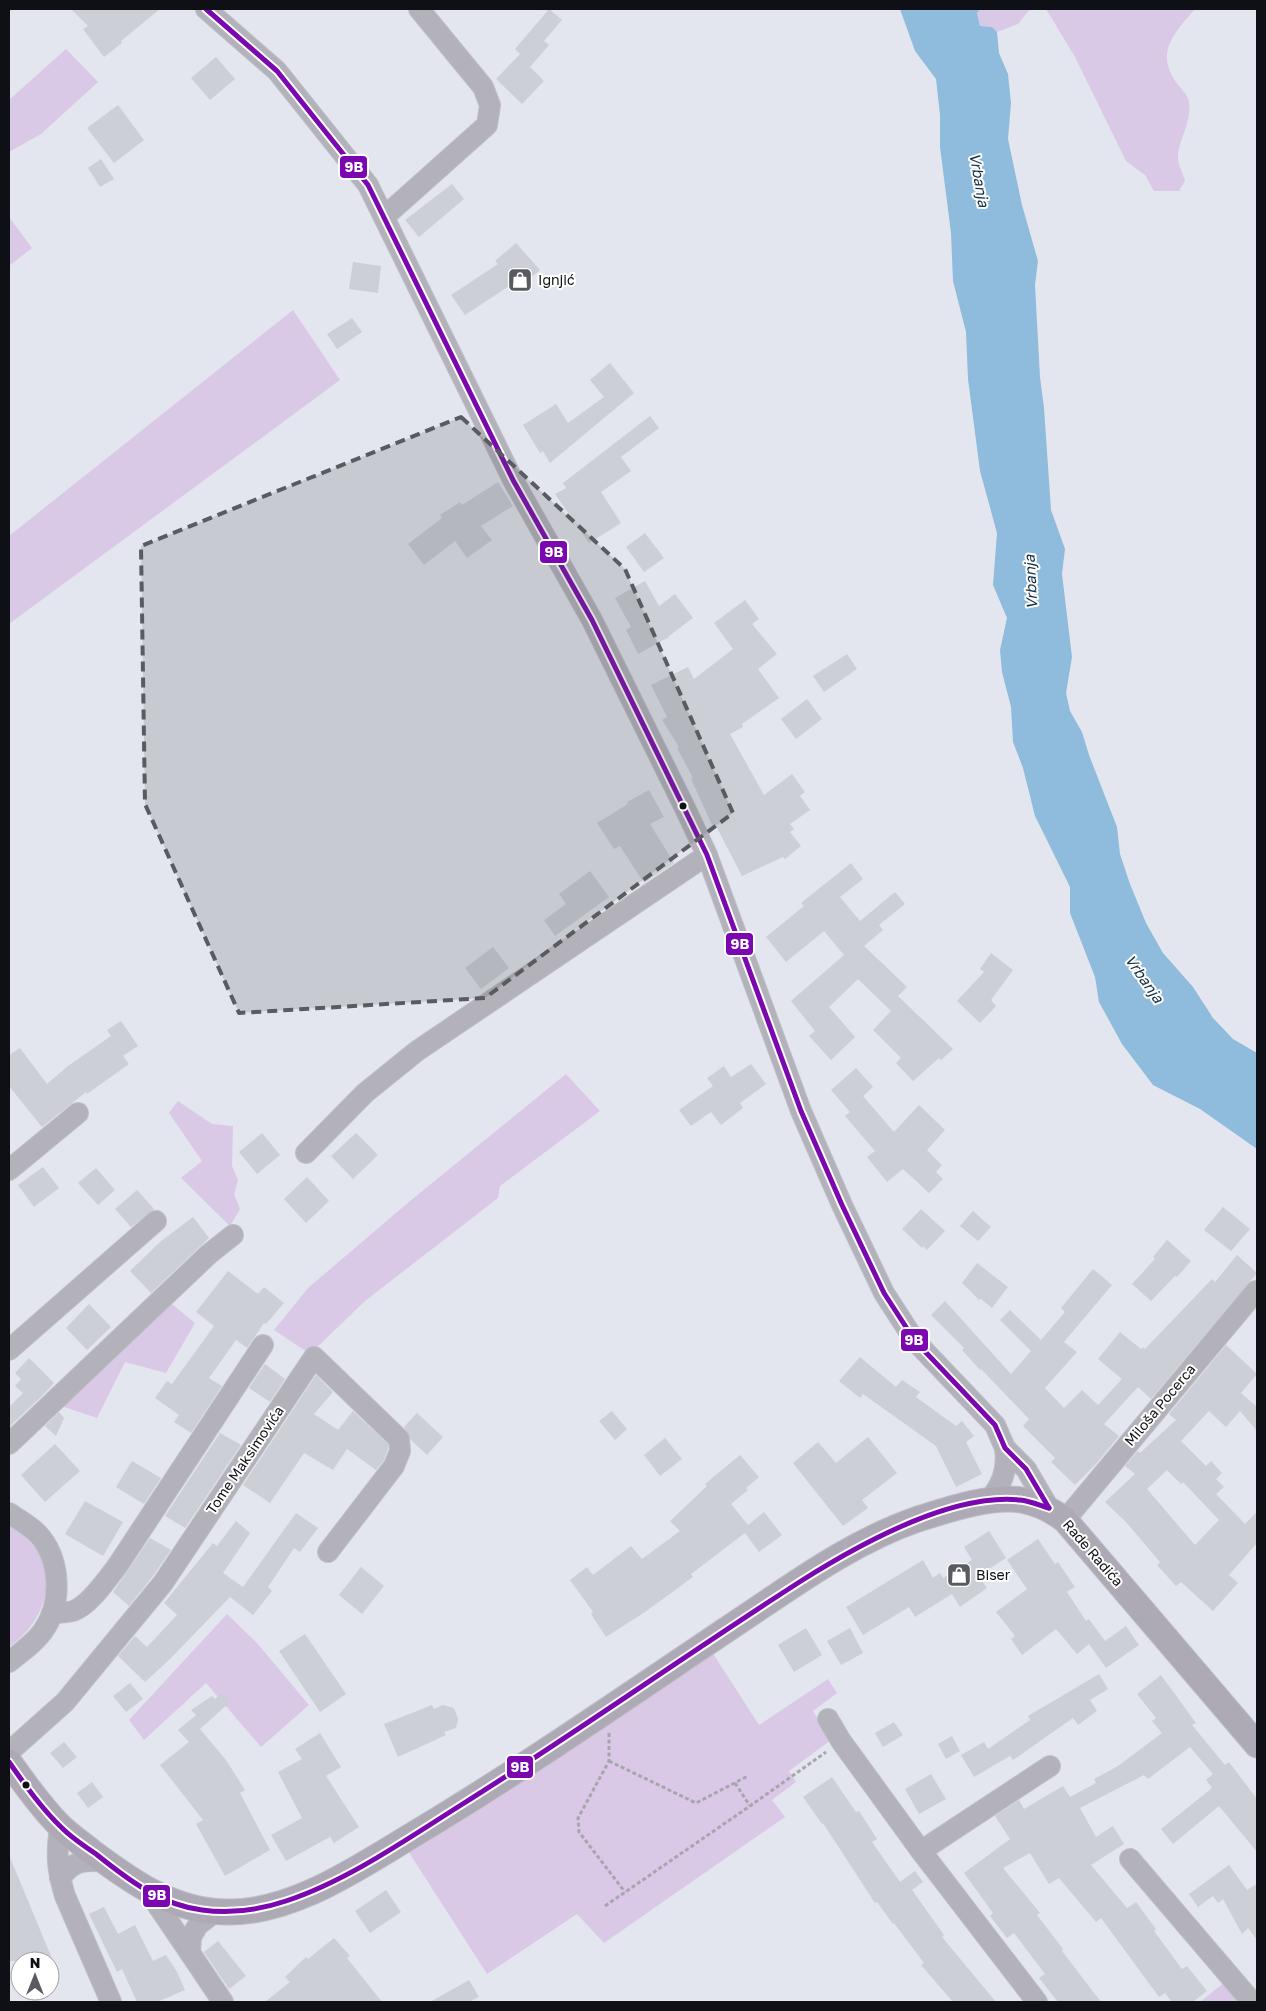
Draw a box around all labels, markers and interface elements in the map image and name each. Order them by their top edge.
water label: Vrbanja [965,151,994,209]
line badge: 9B [339,155,368,179]
text: 9B [345,158,364,175]
shop icon: Ignjić [507,267,533,293]
place label: Ignjić [538,271,575,288]
line badge: 9B [539,540,568,564]
text: 9B [545,543,564,560]
water label: Vrbanja [1020,554,1041,610]
unlabelled marker [678,801,688,811]
line badge: 9B [725,932,754,956]
text: 9B [731,935,750,952]
water label: Vrbanja [1121,951,1168,1007]
line badge: 9B [900,1328,929,1352]
text: 9B [905,1331,924,1348]
street label: Miloša Pocerca [1121,1360,1199,1449]
street label: Tome Maksimovića [202,1403,287,1517]
street label: Rade Radića [1060,1516,1127,1589]
shop icon: Biser [946,1562,972,1588]
place label: Biser [976,1566,1011,1583]
line badge: 9B [506,1755,534,1779]
text: 9B [511,1758,530,1775]
unlabelled marker [21,1780,31,1790]
line badge: 9B [142,1884,171,1908]
text: 9B [148,1886,167,1903]
north arrow [10,1951,60,2001]
text: N [30,1954,40,1971]

